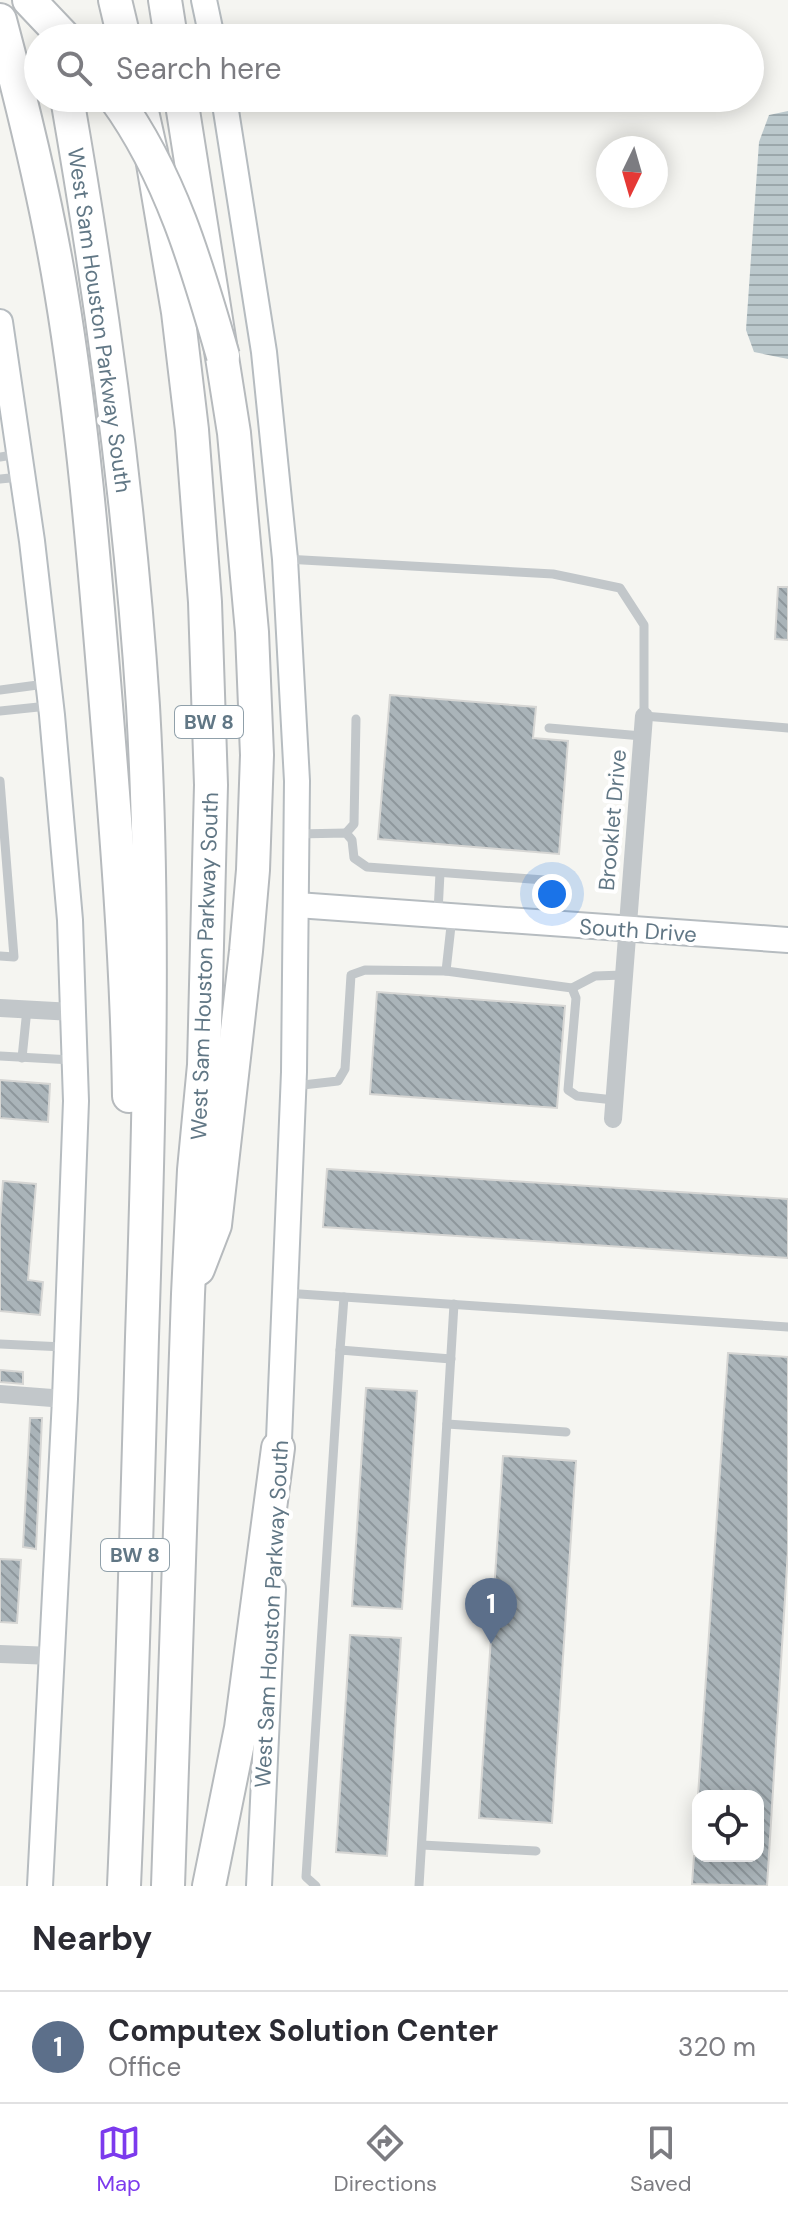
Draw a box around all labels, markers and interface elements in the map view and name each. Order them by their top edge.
search box [24,24,764,112]
icon: search [52,46,96,90]
text: Search here [116,49,282,88]
north arrow [596,136,668,208]
street label: West Sam Houston Parkway South [61,146,138,494]
road number: BW 8 [175,706,243,738]
street label: Brooklet Drive [592,748,633,892]
street label: West Sam Houston Parkway South [184,792,225,1141]
your location [532,874,572,914]
street label: South Drive [578,912,698,949]
street label: West Sam Houston Parkway South [248,1439,295,1789]
road number: BW 8 [101,1539,169,1571]
pin: 1 [465,1578,517,1644]
map controls [692,1790,764,1862]
button: locate [692,1790,764,1862]
text: Nearby [32,1916,152,1961]
text: Computex Solution Center [108,2011,498,2050]
text: 1 [53,2030,63,2064]
text: 320 m [678,2030,756,2064]
text: Office [108,2050,181,2084]
tab: Map [96,2121,141,2198]
tab: Directions [334,2121,437,2198]
tab: Saved [630,2121,692,2198]

